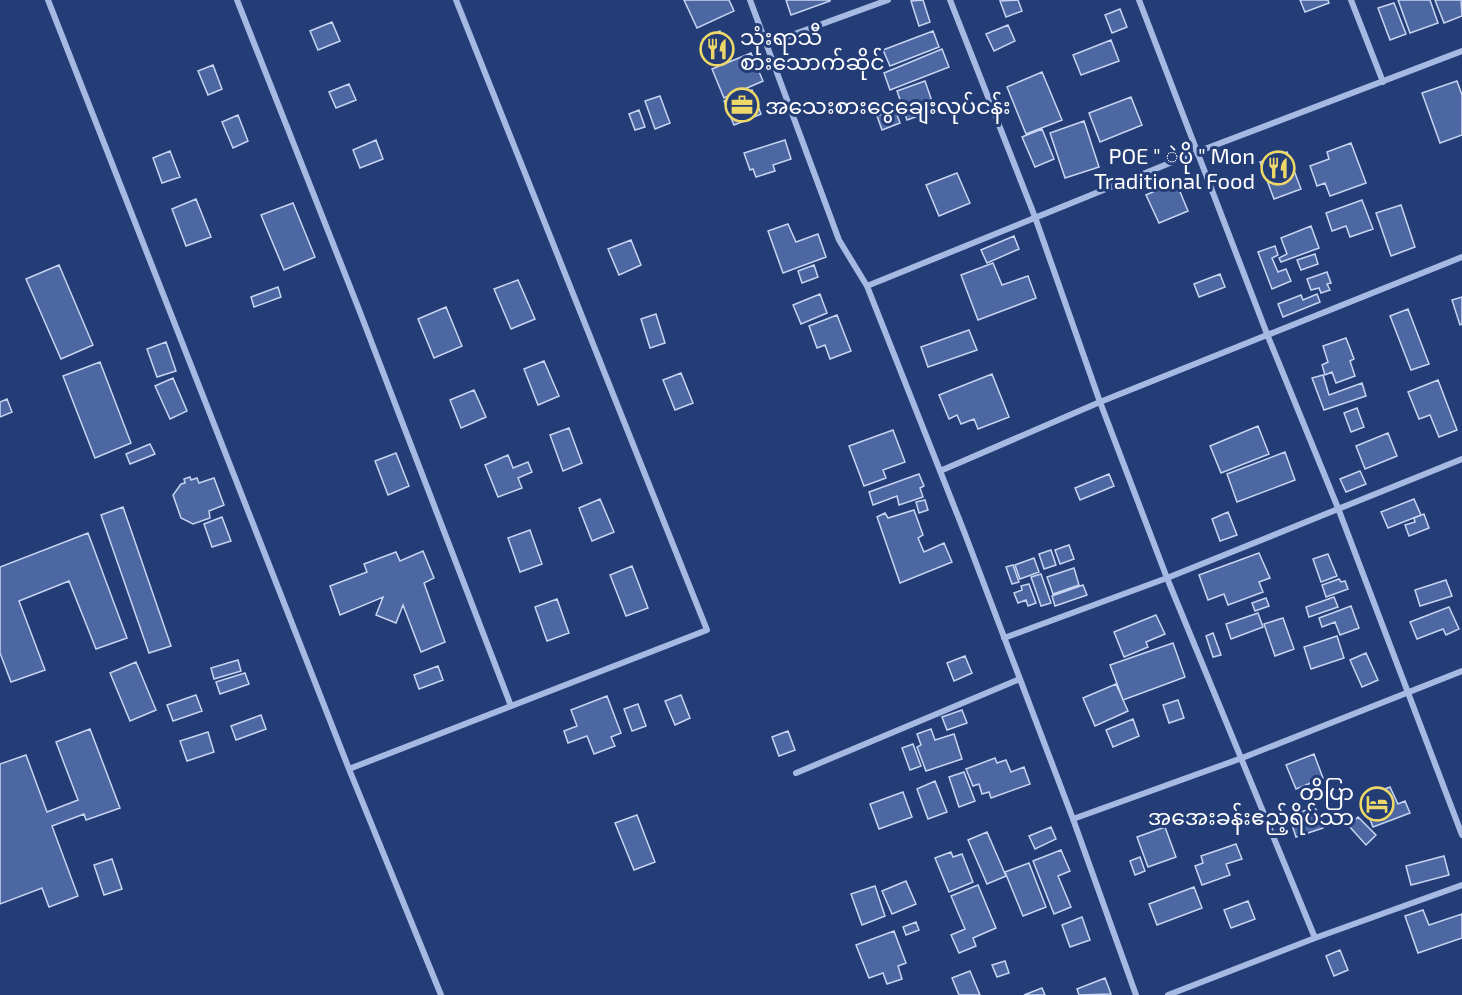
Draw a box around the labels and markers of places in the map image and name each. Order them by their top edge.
place label: သုံးရာသီ စားသောက်ဆိုင် [740,22,885,80]
restaurant icon: သုံးရာသီ စားသောက်ဆိုင် [699,31,735,67]
office icon: အသေးစားငွေချေးလုပ်ငန်း [724,87,760,123]
place label: အသေးစားငွေချေးလုပ်ငန်း [765,91,1011,125]
place label: POE " ဲပို " Mon Traditional Food [1094,141,1255,193]
restaurant icon: POE " ဲပို " Mon Traditional Food [1260,150,1296,186]
place label: တိပြာ အအေးခန်းဧည့်ရိပ်သာ [1148,777,1354,835]
hotel icon: တိပြာ အအေးခန်းဧည့်ရိပ်သာ [1359,786,1395,822]

